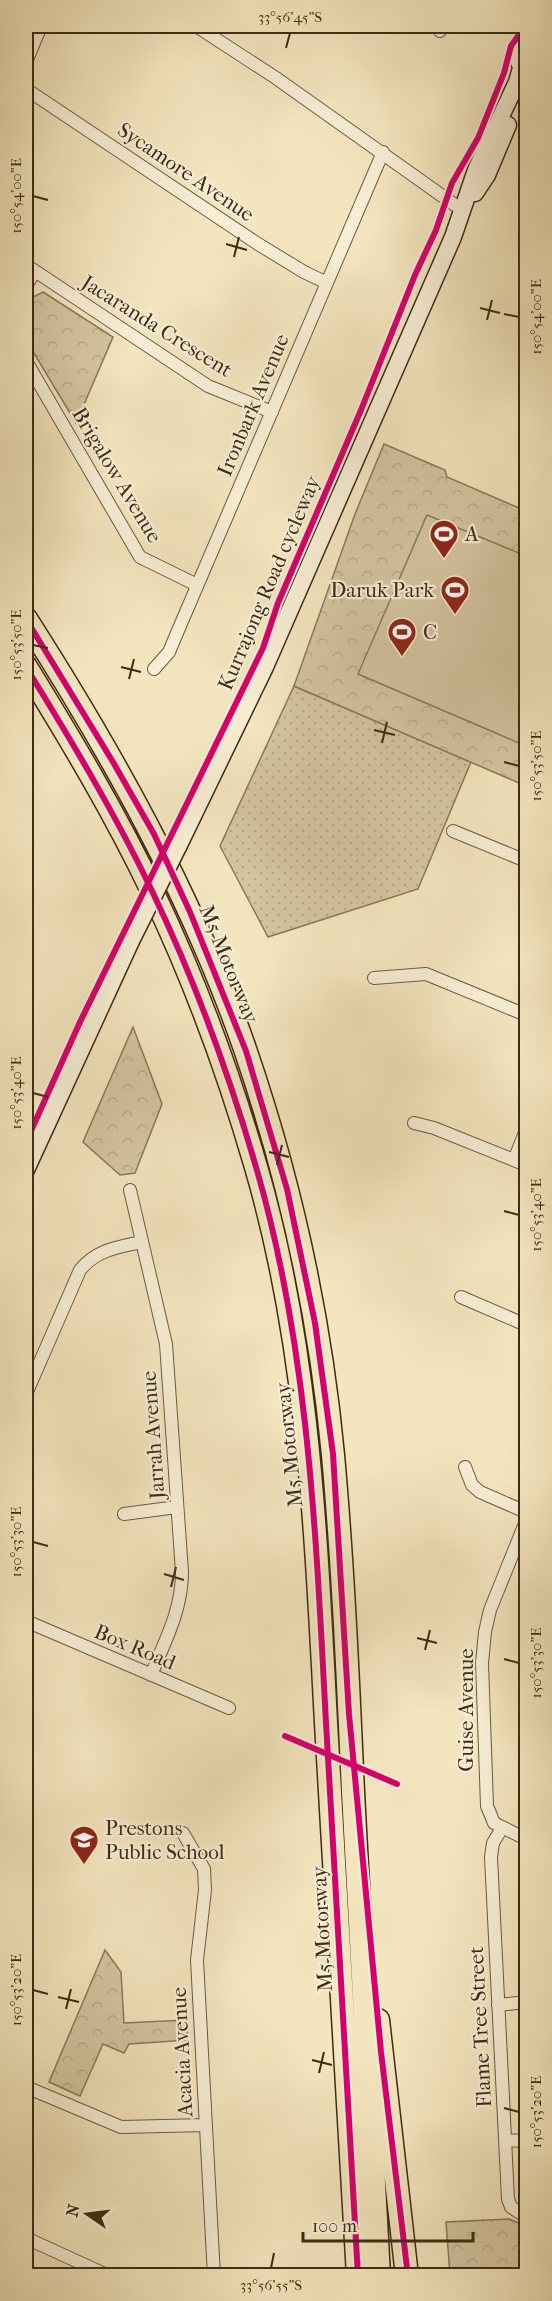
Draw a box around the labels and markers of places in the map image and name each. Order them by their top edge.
sports icon: A [428,518,460,560]
place label: A [464,522,479,546]
sports icon: Daruk Park [439,574,471,616]
place label: Daruk Park [330,578,434,602]
sports icon: C [386,616,418,658]
place label: C [423,620,437,644]
place label: Prestons Public School [105,1816,225,1864]
school or university icon: Prestons Public School [68,1824,100,1866]

